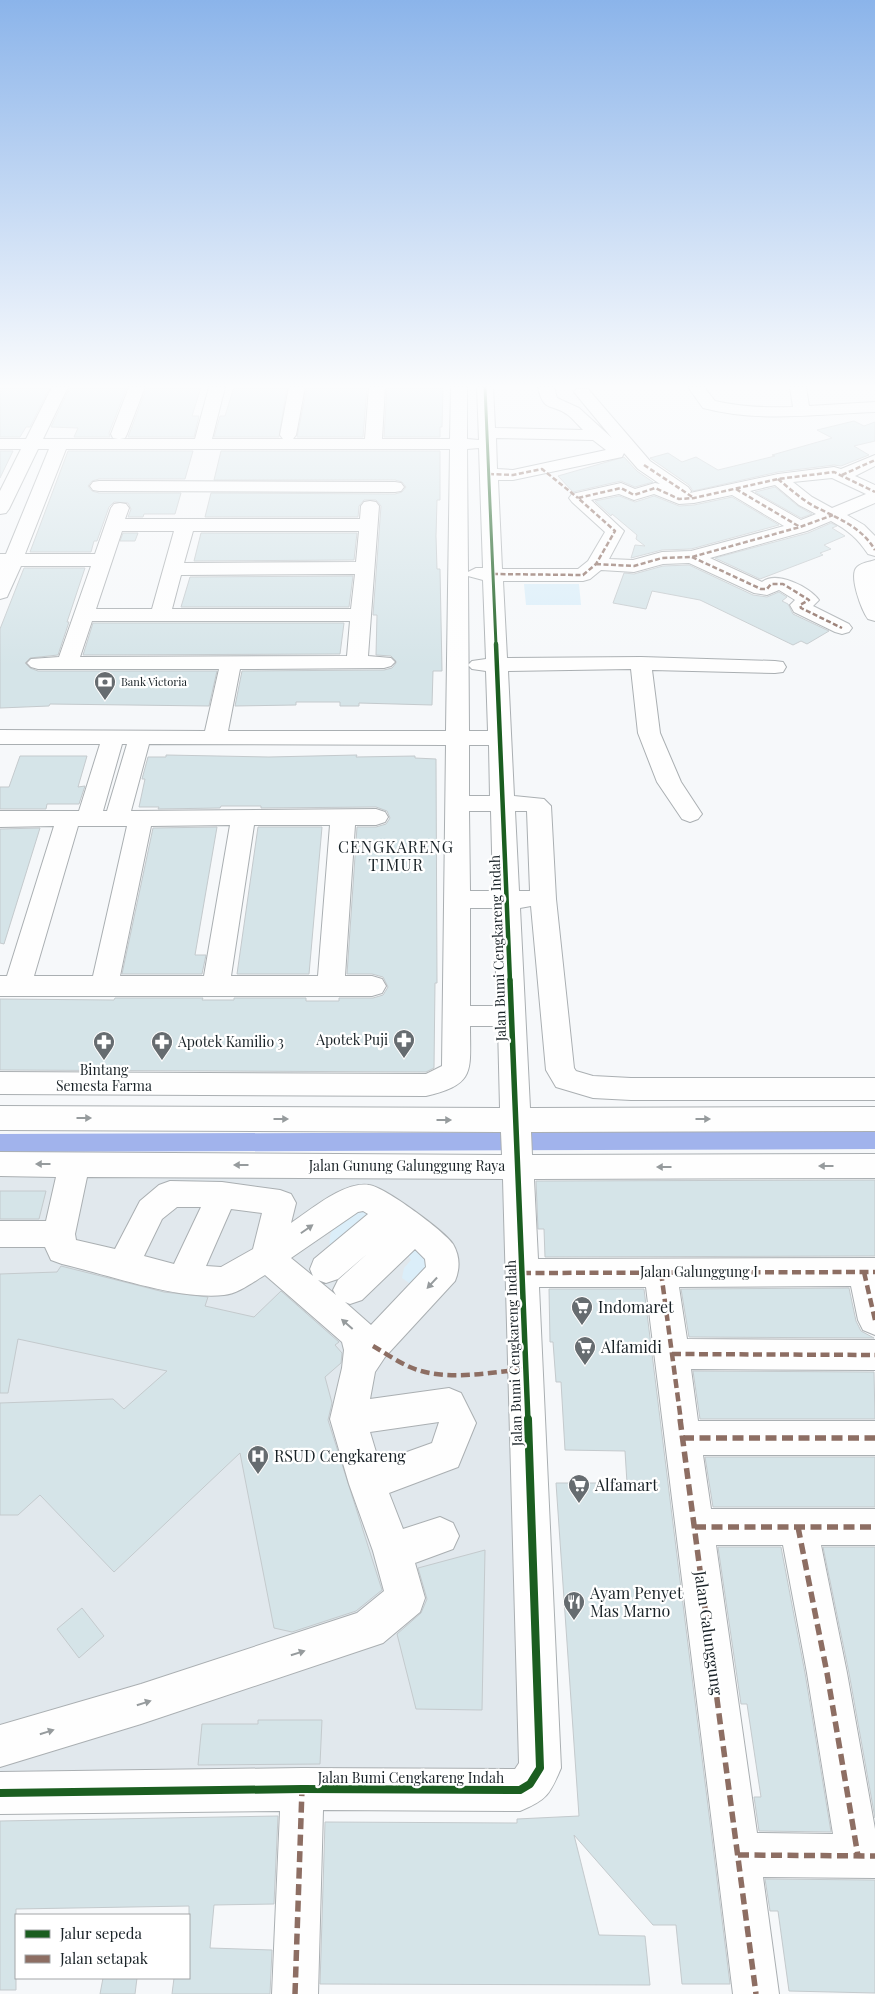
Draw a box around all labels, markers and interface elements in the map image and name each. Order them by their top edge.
bank icon: Bank Victoria [93,670,117,701]
place label: Bank Victoria [121,674,187,689]
district label: CENGKARENG TIMUR [338,836,454,875]
street label: Jalan Bumi Cengkareng Indah [485,854,510,1042]
pharmacy icon: Apotek Puji [392,1028,416,1059]
pharmacy icon: Bintang Semesta Farma [92,1030,116,1061]
pharmacy icon: Apotek Kamilio 3 [150,1030,174,1061]
place label: Apotek Puji [315,1030,388,1049]
place label: Apotek Kamilio 3 [177,1032,284,1051]
place label: Bintang Semesta Farma [56,1060,152,1095]
one-way arrow [76,1114,92,1122]
one-way arrow [273,1115,289,1123]
one-way arrow [696,1115,712,1123]
one-way arrow [436,1116,452,1124]
street label: Jalan Gunung Galunggung Raya [308,1156,505,1175]
one-way arrow [35,1160,51,1168]
one-way arrow [232,1161,248,1169]
one-way arrow [818,1162,834,1170]
one-way arrow [656,1163,672,1171]
one-way arrow [300,1224,314,1234]
street label: Jalan Bumi Cengkareng Indah [501,1259,526,1447]
street label: Jalan Galunggung I [639,1262,758,1281]
one-way arrow [426,1277,438,1289]
supermarket icon: Indomaret [570,1295,594,1326]
place label: Indomaret [598,1296,674,1317]
one-way arrow [341,1319,354,1330]
supermarket icon: Alfamidi [573,1335,597,1366]
place label: Alfamidi [600,1336,662,1357]
hospital icon: RSUD Cengkareng [246,1444,270,1475]
place label: RSUD Cengkareng [274,1445,406,1466]
supermarket icon: Alfamart [567,1473,591,1504]
place label: Alfamart [594,1474,658,1495]
street label: Jalan Galunggung [690,1568,729,1697]
place label: Ayam Penyet Mas Marno [589,1582,683,1621]
restaurant icon: Ayam Penyet Mas Marno [562,1590,586,1621]
one-way arrow [291,1648,306,1656]
one-way arrow [136,1699,151,1707]
one-way arrow [39,1727,54,1735]
street label: Jalan Bumi Cengkareng Indah [317,1768,505,1787]
legend [15,1914,190,1979]
text: Jalur sepeda [59,1923,142,1943]
text: Jalan setapak [59,1948,149,1968]

